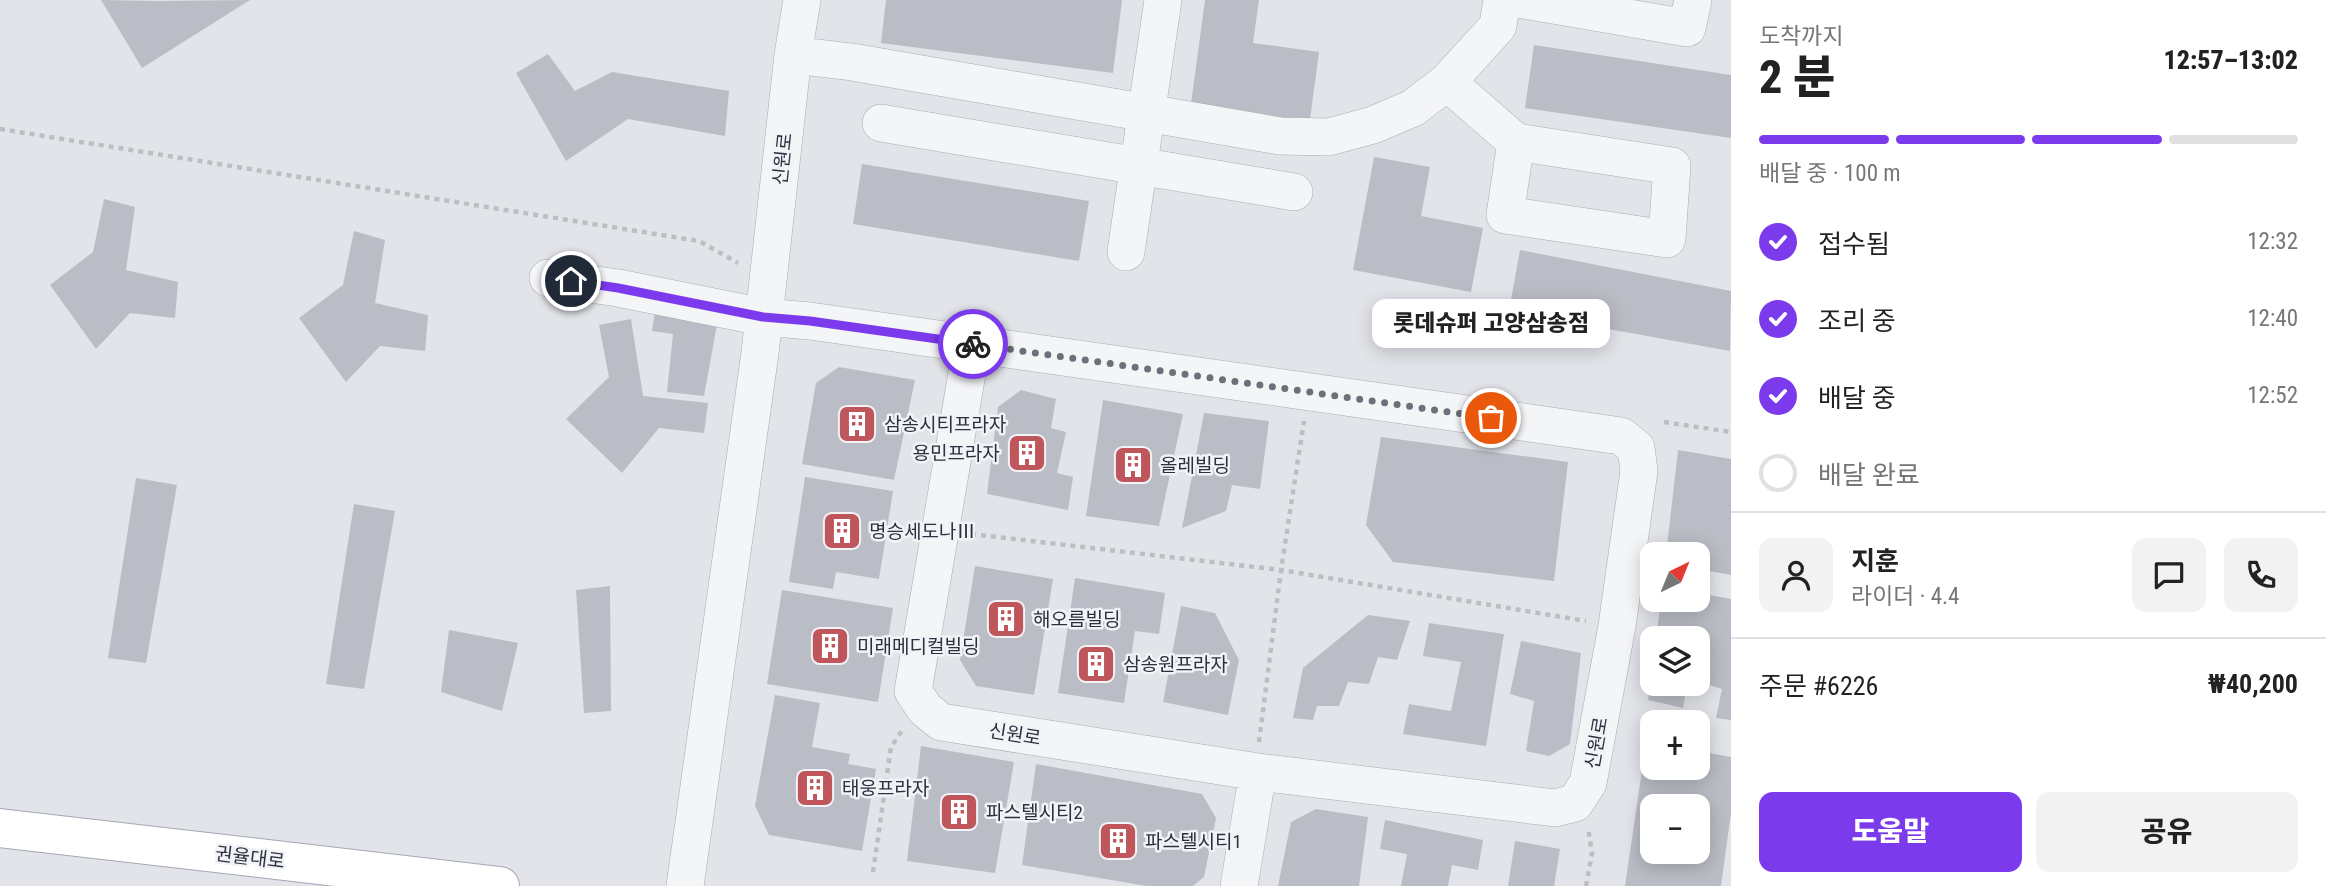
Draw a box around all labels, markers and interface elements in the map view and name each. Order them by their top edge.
text: 도착까지 [1759,23,1844,50]
text: 12:57–13:02 [2164,45,2298,75]
text: 2 분 [1759,50,1835,104]
street label: 신원로 [768,132,797,186]
text: 배달 중 · 100 m [1759,160,1901,187]
icon: check [1759,223,1797,261]
text: 12:32 [2247,228,2298,255]
text: 접수됨 [1818,229,1890,259]
pin [541,251,601,311]
icon: home [552,262,590,300]
callout: 롯데슈퍼 고양삼송점 [1372,299,1610,348]
icon: check [1759,300,1797,338]
text: 12:40 [2247,305,2298,332]
text: 조리 중 [1818,306,1896,336]
courier [938,309,1008,379]
text: 롯데슈퍼 고양삼송점 [1393,310,1589,337]
icon: bike [954,325,992,363]
icon: check [1759,377,1797,415]
text: 12:52 [2247,382,2298,409]
text: 배달 중 [1818,383,1896,413]
pin [1461,388,1521,448]
icon: bag [1472,399,1510,437]
building icon: 삼송시티프라자 [836,403,878,445]
place label: 삼송시티프라자 [884,413,1006,436]
building icon: 용민프라자 [1006,432,1048,474]
place label: 용민프라자 [913,442,1000,465]
building icon: 올레빌딩 [1112,444,1154,486]
place label: 올레빌딩 [1160,454,1230,477]
text: 배달 완료 [1818,460,1920,490]
building icon: 명승세도나Ⅲ [821,510,863,552]
place label: 명승세도나Ⅲ [869,520,975,543]
button: person [1759,538,1833,612]
button: chat [2132,538,2206,612]
button: phone [2224,538,2298,612]
north arrow [1640,542,1710,612]
map controls [1640,542,1710,864]
text: 지훈 [1851,546,1899,576]
text: 라이더 · 4.4 [1851,583,1959,610]
building icon: 해오름빌딩 [985,598,1027,640]
place label: 해오름빌딩 [1033,608,1120,631]
building icon: 미래메디컬빌딩 [809,625,851,667]
button: layers [1640,626,1710,696]
place label: 미래메디컬빌딩 [857,635,979,658]
building icon: 삼송원프라자 [1075,643,1117,685]
place label: 삼송원프라자 [1123,653,1228,676]
text: ₩40,200 [2208,669,2298,699]
text: 주문 #6226 [1759,671,1878,701]
button: + [1640,710,1710,780]
street label: 신원로 [1581,715,1612,771]
street label: 신원로 [987,719,1043,750]
building icon: 태웅프라자 [794,767,836,809]
place label: 태웅프라자 [842,777,929,800]
building icon: 파스텔시티2 [938,791,980,833]
button: 도움말 [1759,792,2022,872]
button: 공유 [2036,792,2298,872]
button: − [1640,794,1710,864]
place label: 파스텔시티2 [986,801,1083,824]
building icon: 파스텔시티1 [1097,820,1139,862]
place label: 파스텔시티1 [1145,830,1242,853]
street label: 권율대로 [214,842,286,873]

